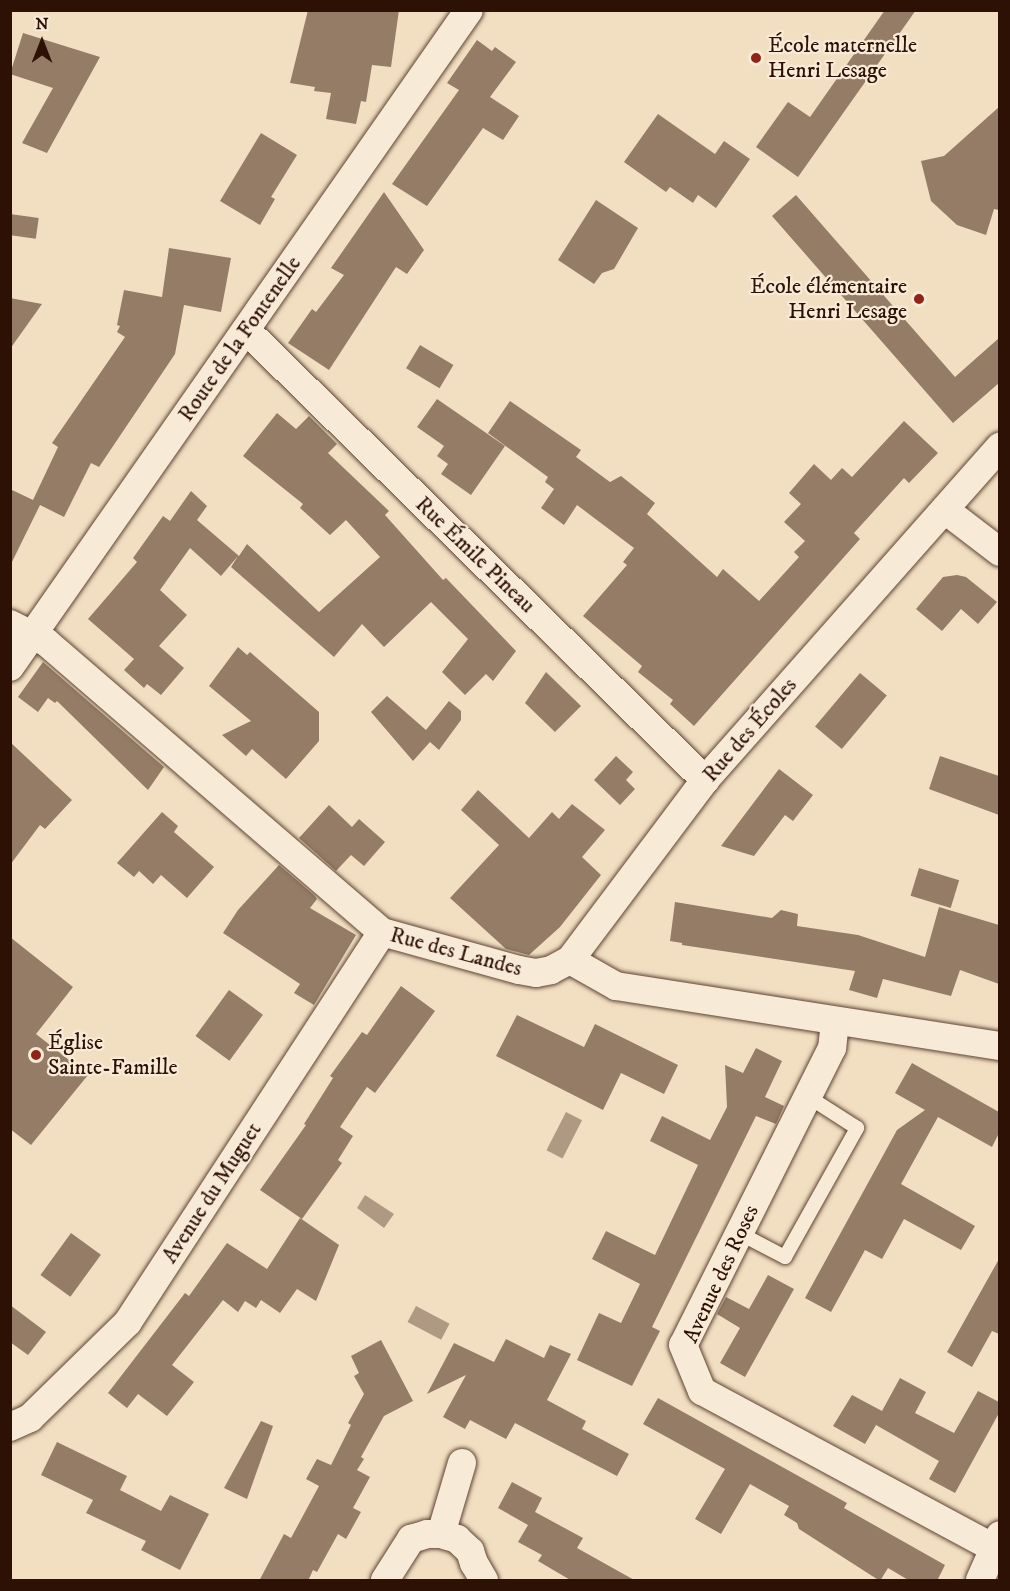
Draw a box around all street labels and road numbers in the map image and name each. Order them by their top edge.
street label: Route de la Fontenelle [173,251,307,427]
street label: Rue Émile Pineau [410,491,540,619]
street label: Rue des Écoles [697,672,803,788]
street label: Rue des Landes [387,922,525,982]
street label: Avenue du Muguet [157,1118,267,1268]
street label: Avenue des Roses [677,1201,765,1347]

